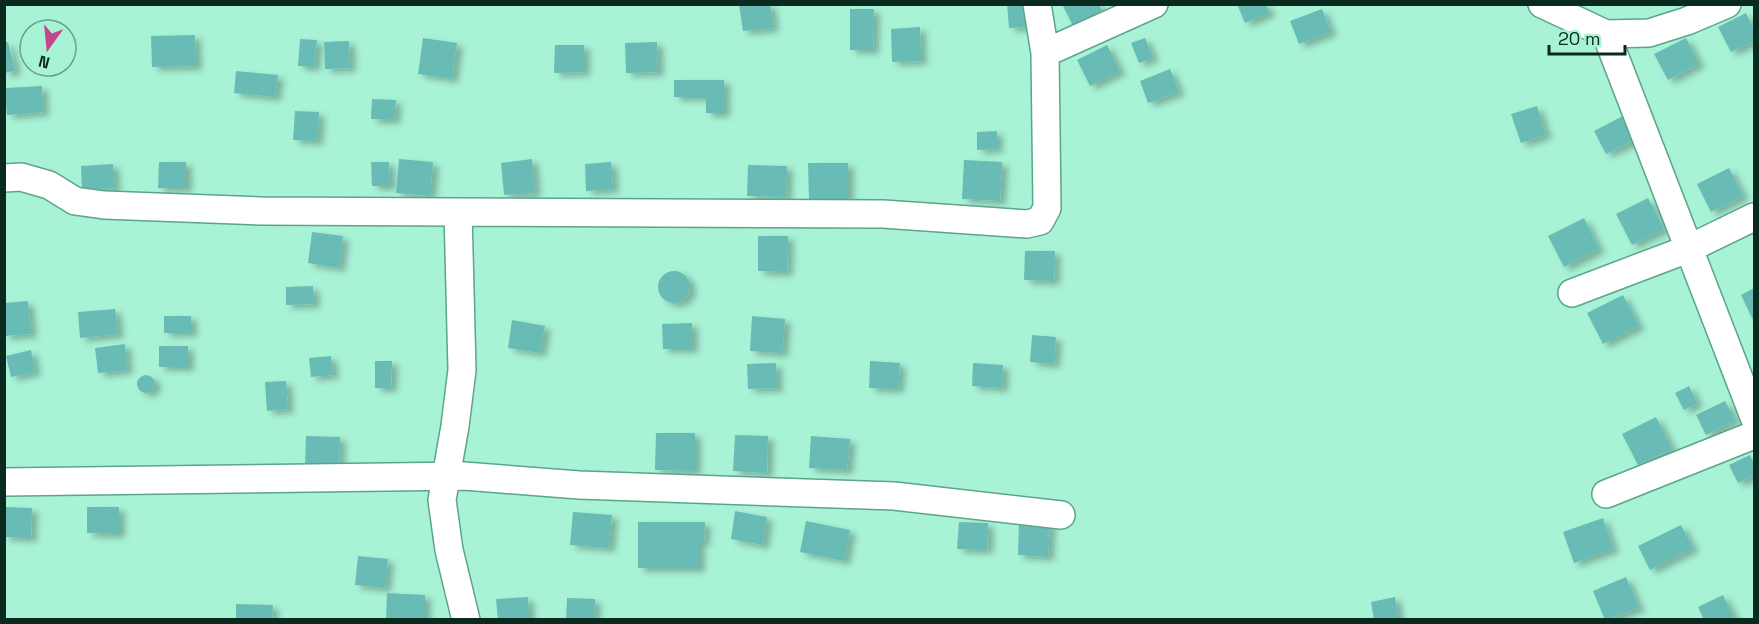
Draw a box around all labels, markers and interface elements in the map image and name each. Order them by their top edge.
north arrow [18,18,78,78]
scale bar [1549,18,1626,56]
text: 20 m [1558,27,1601,50]
text: N [36,50,52,74]

